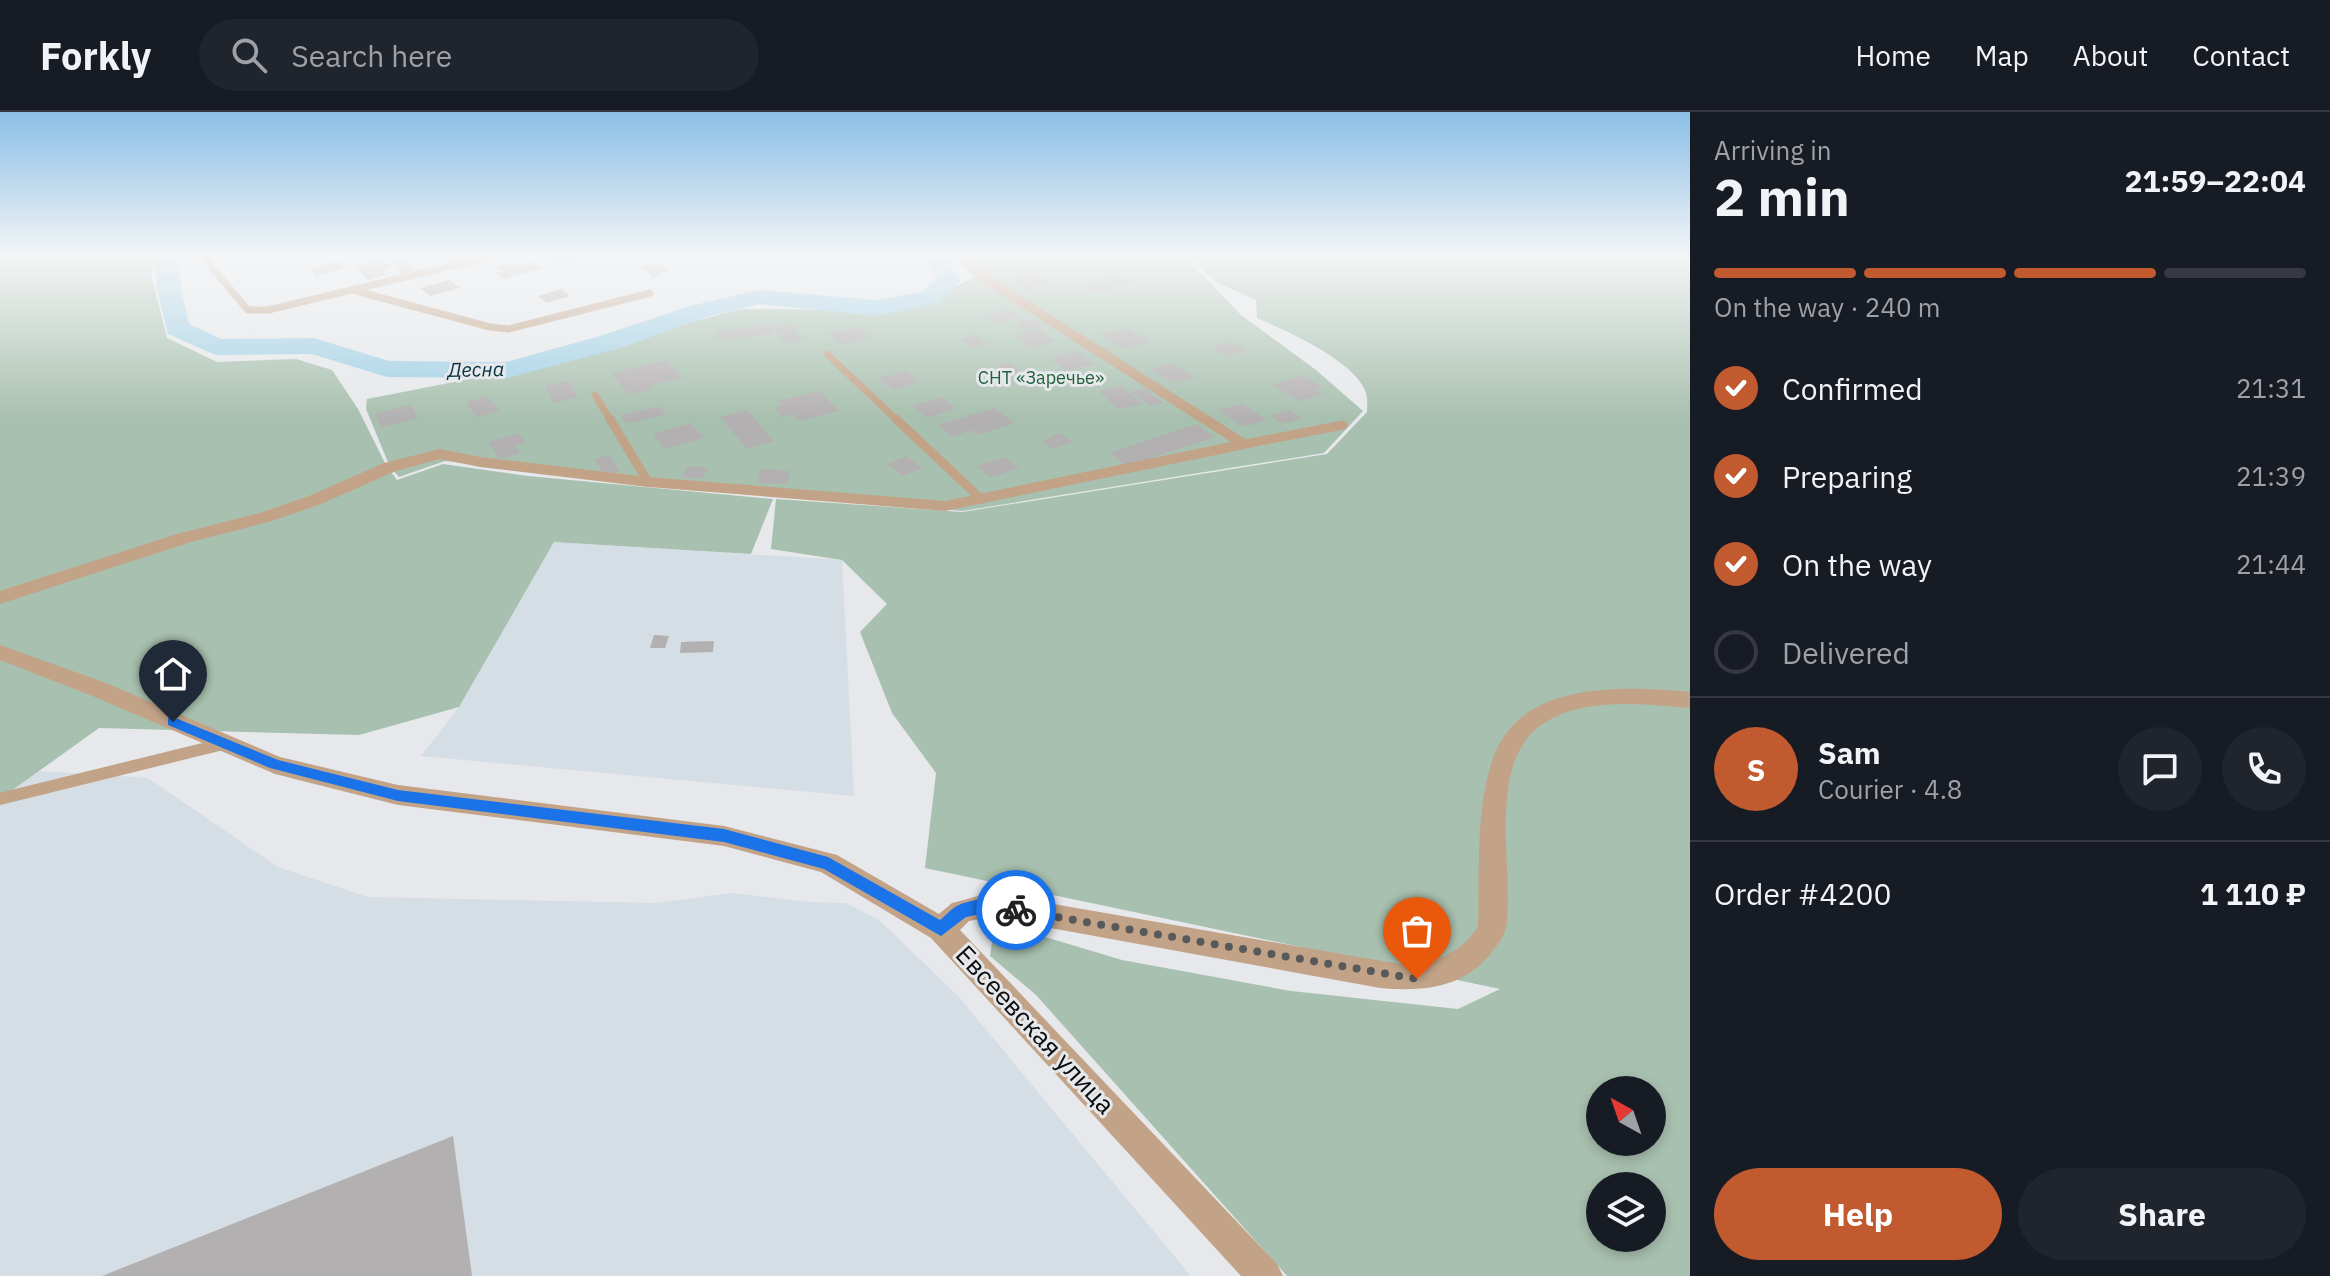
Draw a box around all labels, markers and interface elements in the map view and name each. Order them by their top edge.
search box [199,19,759,91]
text: Forkly [40,31,151,80]
icon: search [227,33,271,77]
text: Search here [291,36,452,75]
text: Home [1855,37,1931,74]
text: Map [1975,37,2029,74]
text: About [2073,37,2148,74]
text: Contact [2192,37,2290,74]
text: Arriving in [1714,133,1831,167]
text: 21:59–22:04 [2125,161,2306,200]
text: 2 min [1714,163,1850,230]
text: On the way · 240 m [1714,290,1940,324]
water label: Десна [446,355,504,383]
park label: СНТ «Заречье» [978,366,1104,389]
icon: check [1714,366,1758,410]
text: Confirmed [1782,369,1923,408]
text: 21:31 [2236,371,2306,405]
icon: check [1714,454,1758,498]
text: Preparing [1782,457,1912,496]
text: 21:39 [2236,459,2306,493]
icon: check [1714,542,1758,586]
text: On the way [1782,545,1932,584]
text: 21:44 [2236,547,2306,581]
text: Delivered [1782,633,1910,672]
pin [139,640,207,722]
icon: home [151,652,195,696]
button: chat [2118,727,2202,811]
button: phone [2222,727,2306,811]
text: Sam [1818,733,1881,772]
text: S [1747,750,1765,789]
text: Courier · 4.8 [1818,772,1962,806]
courier [976,870,1056,950]
text: Order #4200 [1714,874,1891,913]
text: 1 110 ₽ [2200,874,2306,913]
icon: bike [994,888,1038,932]
pin [1383,897,1451,979]
icon: bag [1395,909,1439,953]
street label: Евсеевская улица [949,937,1123,1121]
north arrow [1586,1076,1666,1156]
map controls [1586,1076,1666,1252]
button: Help [1714,1168,2002,1260]
button: Share [2018,1168,2306,1260]
button: layers [1586,1172,1666,1252]

